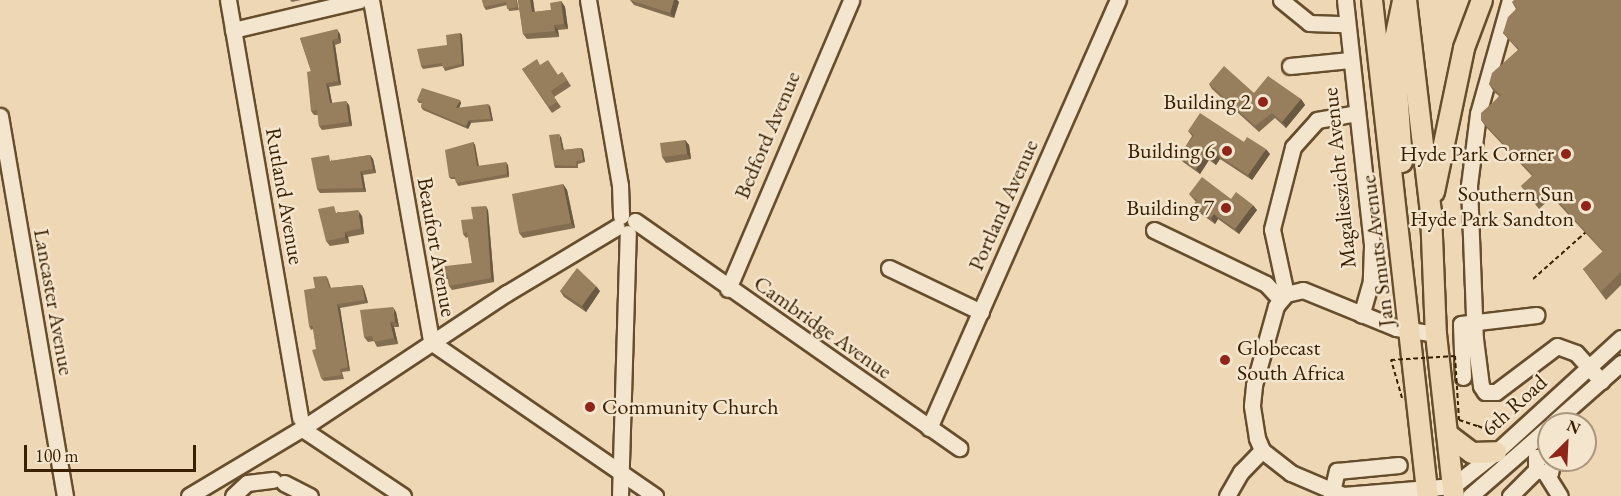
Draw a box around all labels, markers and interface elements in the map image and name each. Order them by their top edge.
street label: Bedford Avenue [728,67,806,203]
street label: Magalieszicht Avenue [1316,86,1362,270]
place label: Building 2 [1163,89,1251,115]
marker: Building 2 [1256,95,1270,109]
street label: Rutland Avenue [260,125,310,267]
street label: Portland Avenue [962,135,1044,275]
place label: Building 6 [1127,138,1215,164]
place label: Hyde Park Corner [1400,141,1554,167]
marker: Building 6 [1220,144,1234,158]
marker: Hyde Park Corner [1559,147,1573,161]
street label: Jan Smuts Avenue [1355,174,1399,328]
street label: Beaufort Avenue [412,175,462,319]
place label: Southern Sun Hyde Park Sandton [1410,180,1574,231]
place label: Building 7 [1126,195,1214,221]
marker: Southern Sun Hyde Park Sandton [1579,199,1593,213]
marker: Building 7 [1219,201,1233,215]
street label: Lancaster Avenue [28,227,80,377]
street label: Cambridge Avenue [749,270,897,384]
place label: Globecast South Africa [1237,334,1345,386]
marker: Globecast South Africa [1218,353,1232,367]
street label: 6th Road [1476,369,1552,441]
place label: Community Church [602,394,778,420]
marker: Community Church [583,400,597,414]
north arrow [1537,412,1597,472]
text: N [1564,415,1584,439]
scale bar [27,433,200,471]
text: 100 m [35,444,79,467]

